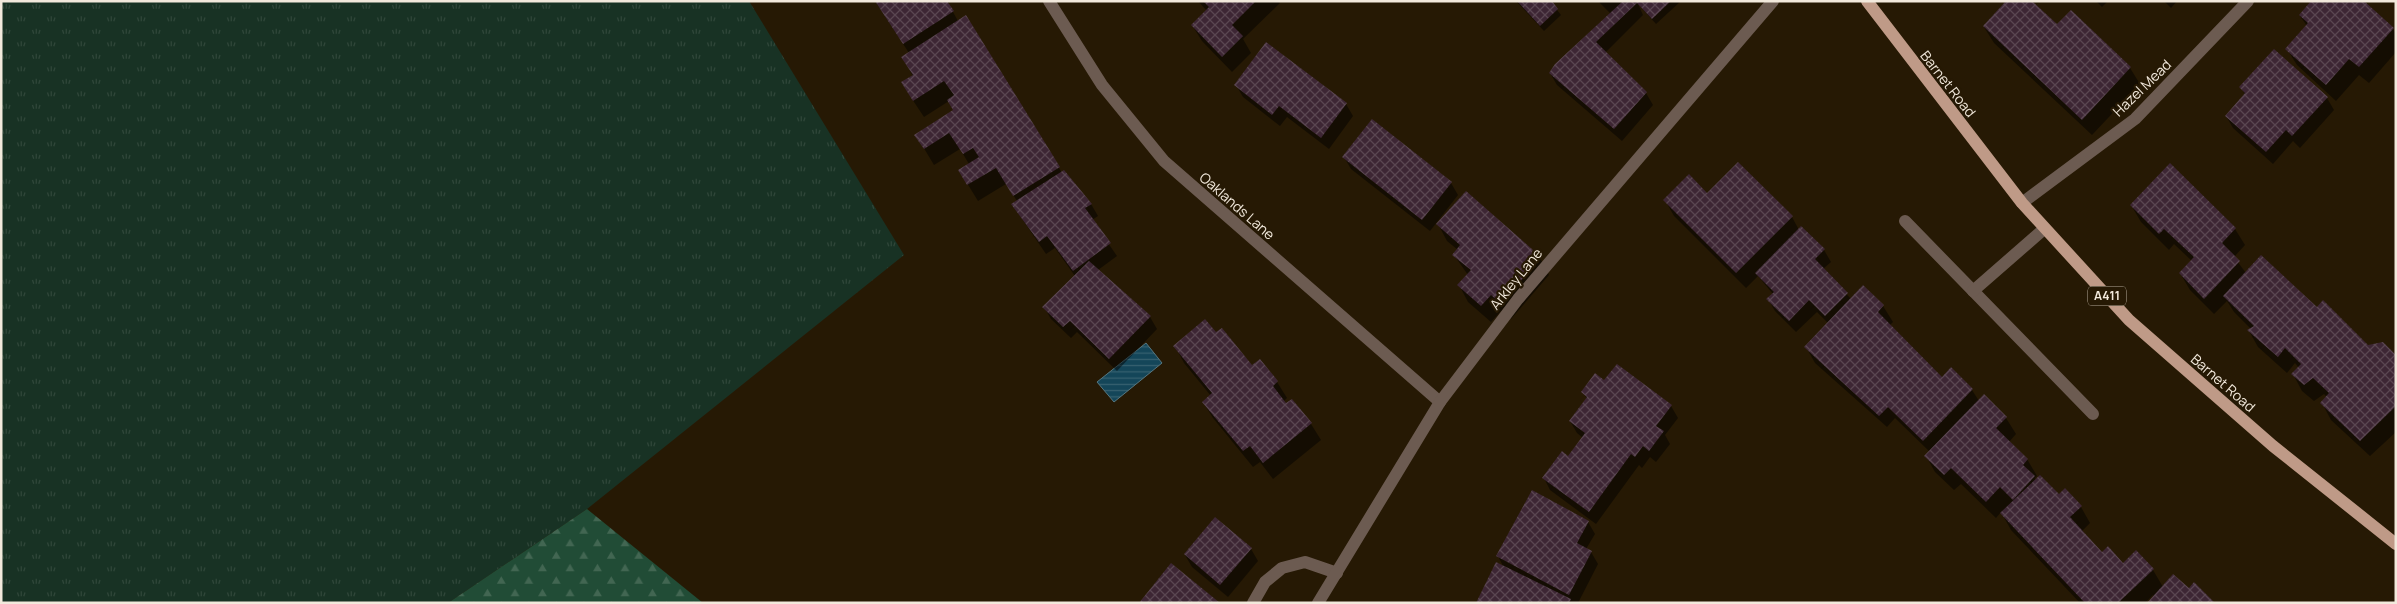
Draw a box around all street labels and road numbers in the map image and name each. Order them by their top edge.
street label: Barnet Road [1916,47,1980,121]
street label: Hazel Mead [2108,55,2175,120]
street label: Oaklands Lane [1196,168,1279,244]
street label: Arkley Lane [1485,244,1546,313]
road number: A411 [2088,286,2126,306]
street label: Barnet Road [2187,349,2260,416]

